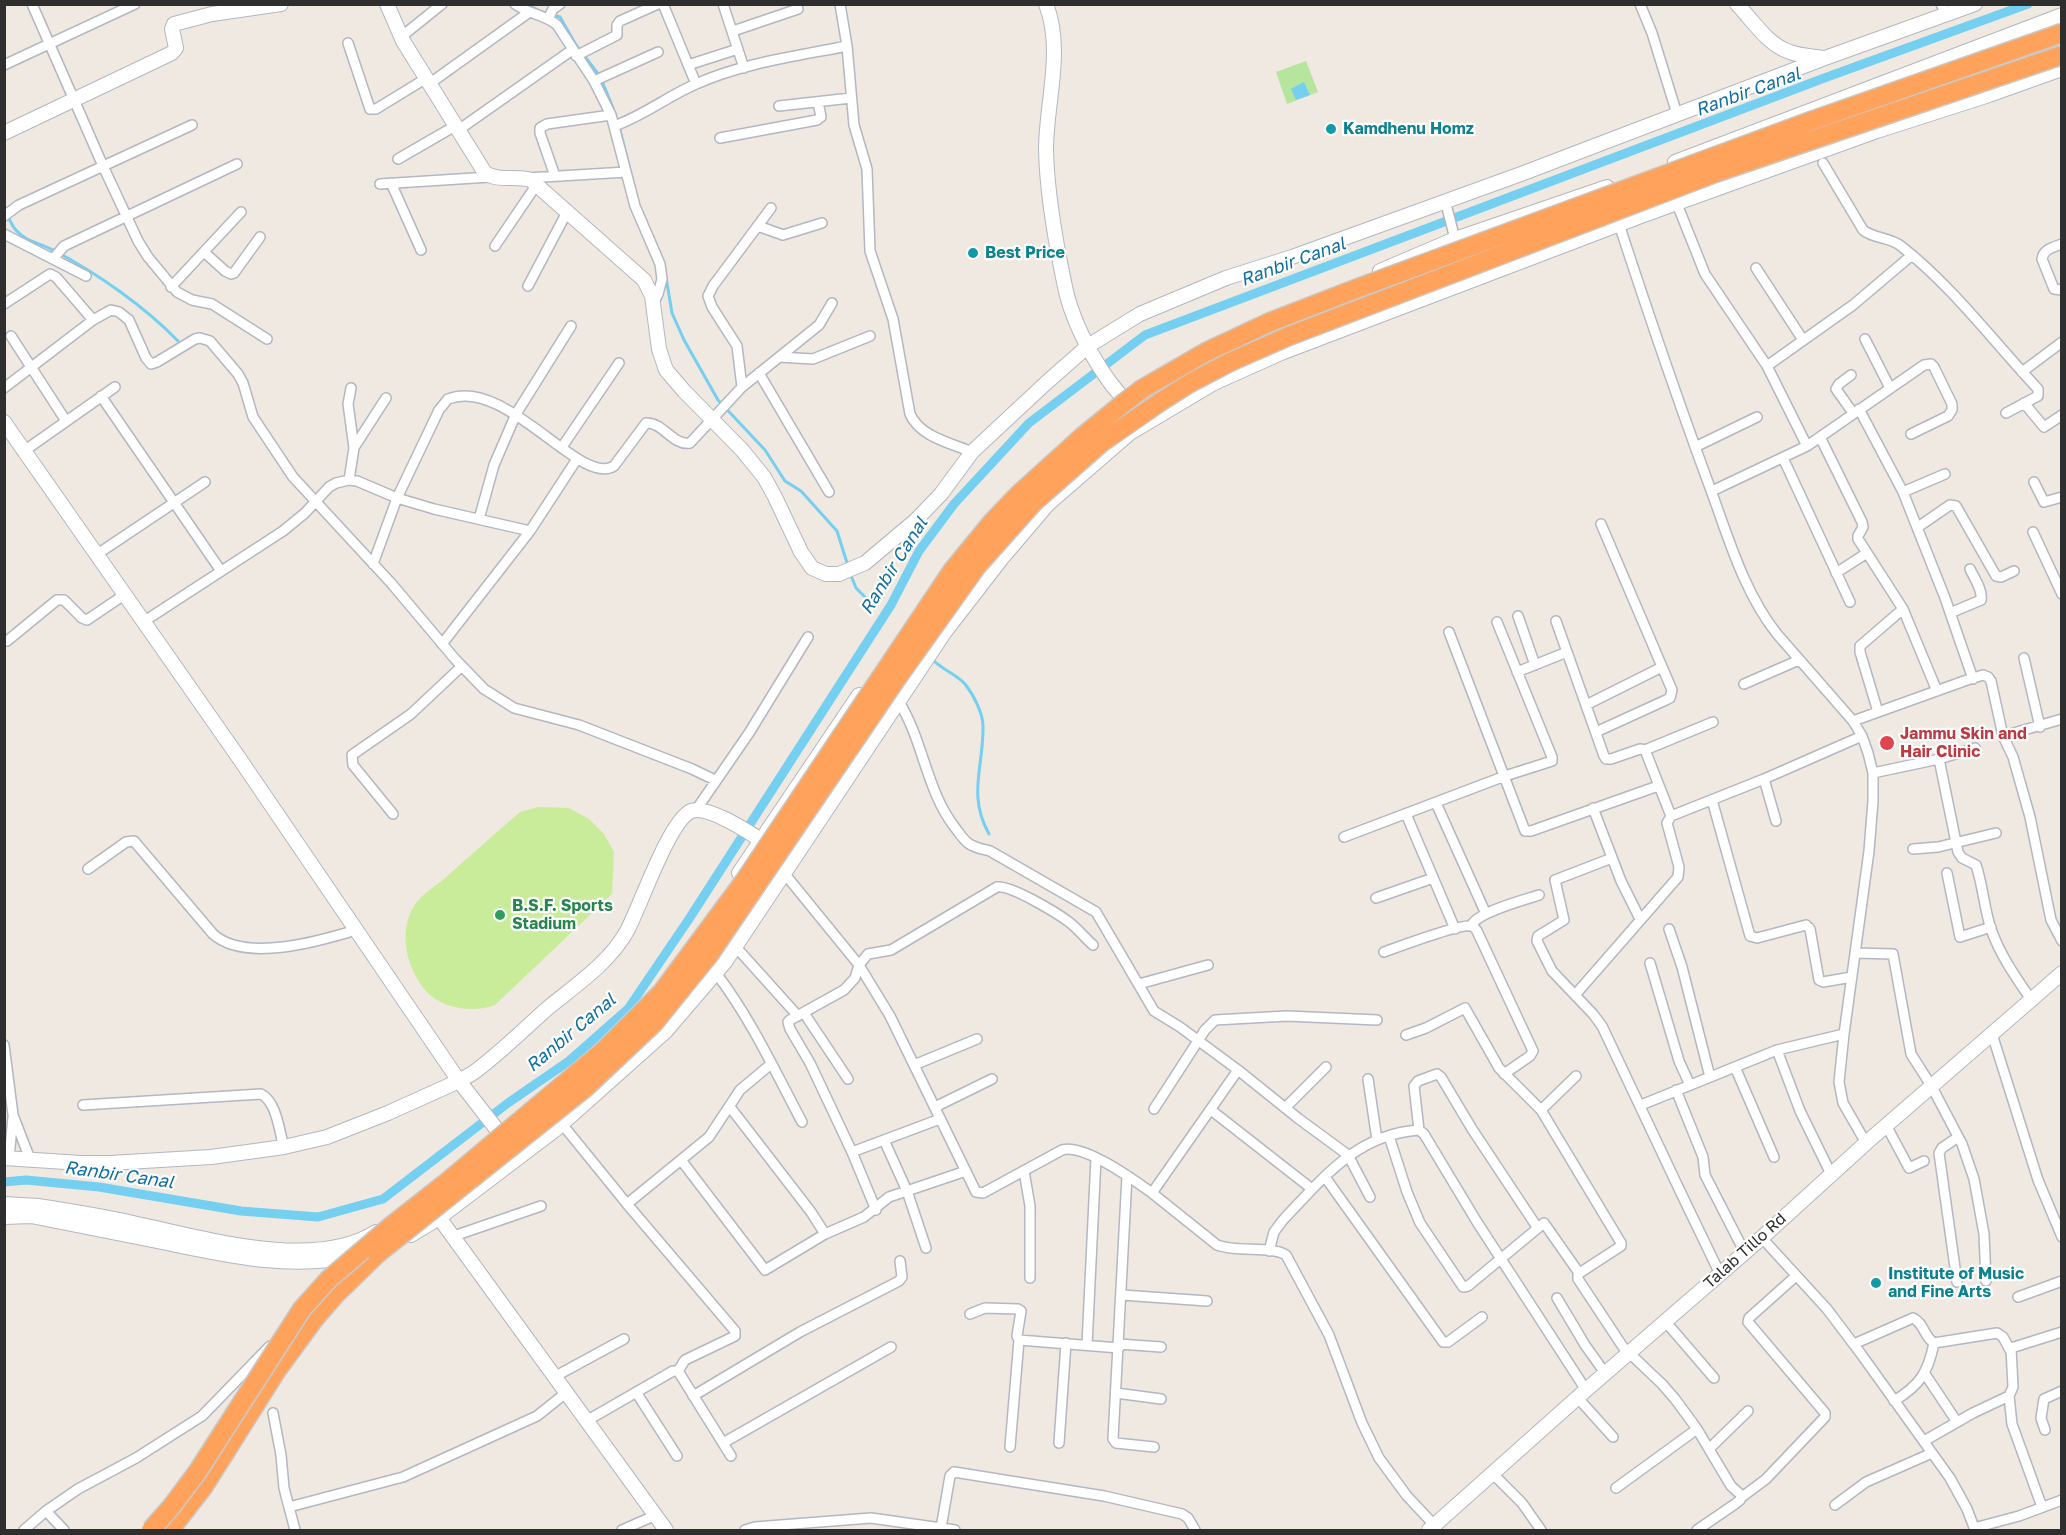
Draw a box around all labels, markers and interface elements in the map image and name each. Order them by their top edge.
water label: Ranbir Canal [1693,63,1803,121]
place label: Kamdhenu Homz [1343,119,1474,139]
marker: Kamdhenu Homz [1324,122,1338,136]
water label: Ranbir Canal [1238,233,1348,291]
place label: Best Price [985,243,1065,263]
marker: Best Price [966,246,980,260]
water label: Ranbir Canal [856,514,932,618]
place label: Jammu Skin and Hair Clinic [1900,724,2027,762]
marker: Jammu Skin and Hair Clinic [1878,734,1896,752]
place label: B.S.F. Sports Stadium [512,896,613,934]
marker: B.S.F. Sports Stadium [493,908,507,922]
water label: Ranbir Canal [522,989,620,1077]
water label: Ranbir Canal [63,1157,175,1193]
street label: Talab Tillo Rd [1700,1209,1790,1293]
place label: Institute of Music and Fine Arts [1888,1264,2024,1302]
marker: Institute of Music and Fine Arts [1869,1276,1883,1290]

